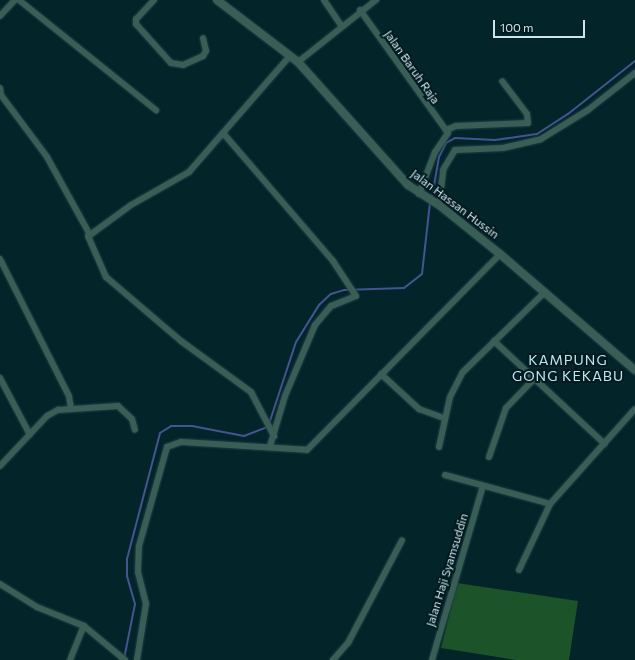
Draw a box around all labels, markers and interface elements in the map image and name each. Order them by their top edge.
scale bar [495,12,587,38]
text: 100 m [500,20,534,34]
street label: Jalan Baruh Raja [381,27,443,107]
street label: Jalan Hassan Hussin [408,166,502,242]
district label: KAMPUNG GONG KEKABU [512,352,624,384]
street label: Jalan Haji Syamsuddin [423,512,471,628]

